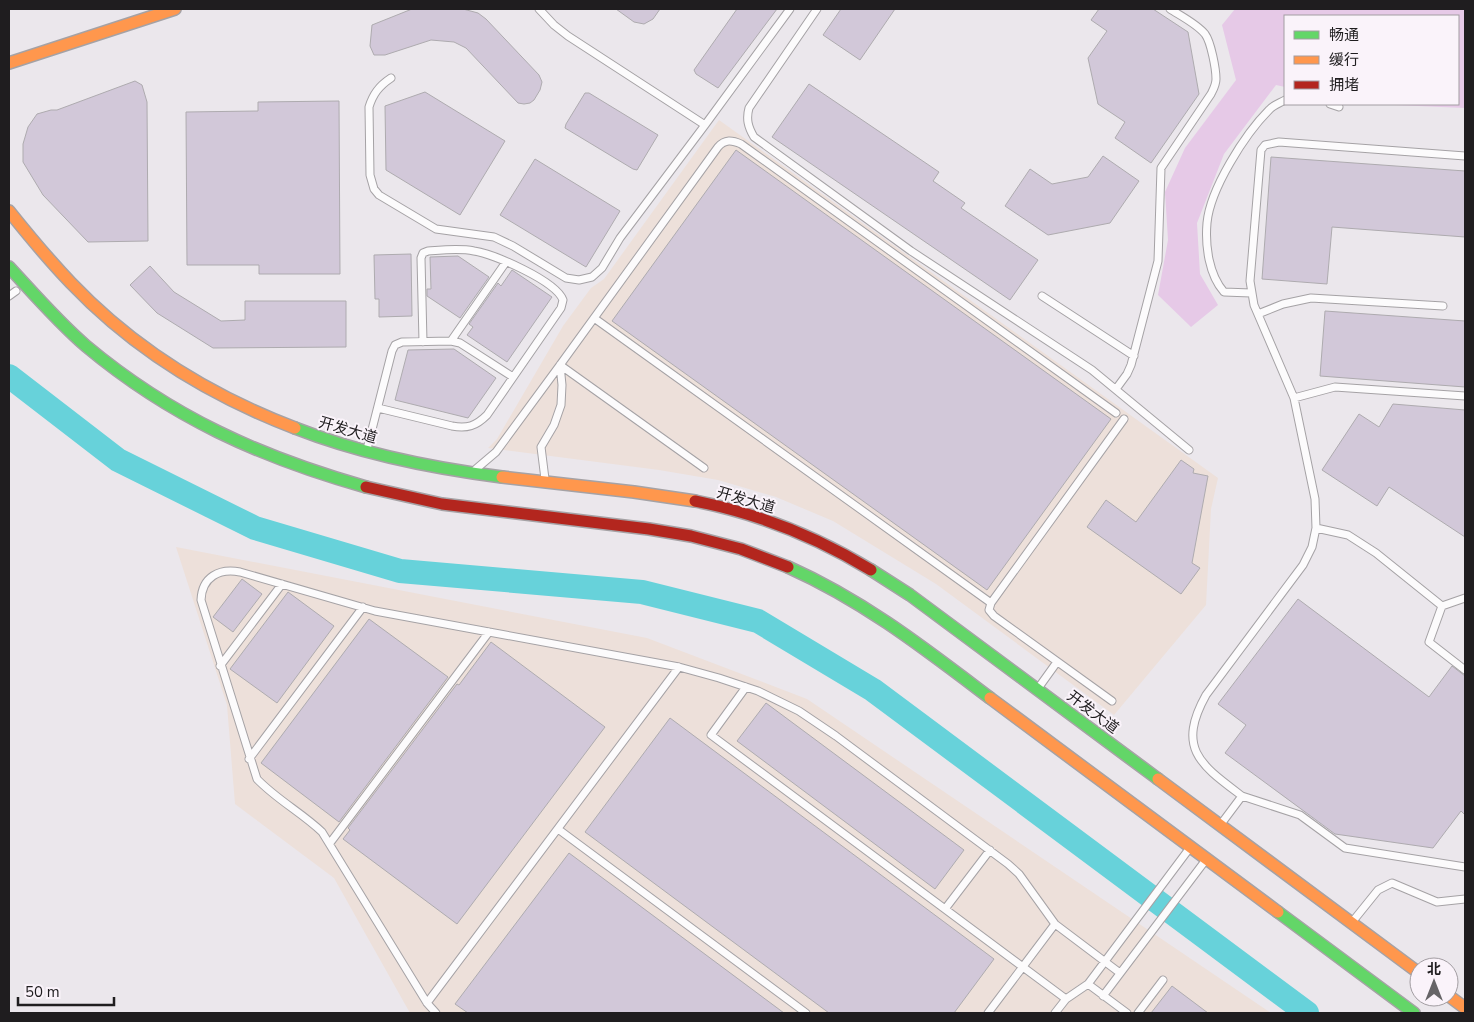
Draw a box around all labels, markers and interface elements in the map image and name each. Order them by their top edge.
legend [1284,15,1459,105]
text: 畅通 [1329,25,1359,45]
text: 缓行 [1329,50,1359,70]
text: 拥堵 [1329,75,1359,95]
street label: 开发大道 [316,412,380,448]
street label: 开发大道 [714,482,778,518]
street label: 开发大道 [1063,686,1123,738]
north arrow [1409,957,1459,1007]
text: 北 [1427,960,1441,979]
scale bar [18,974,114,1006]
text: 50 m [25,982,60,1002]

